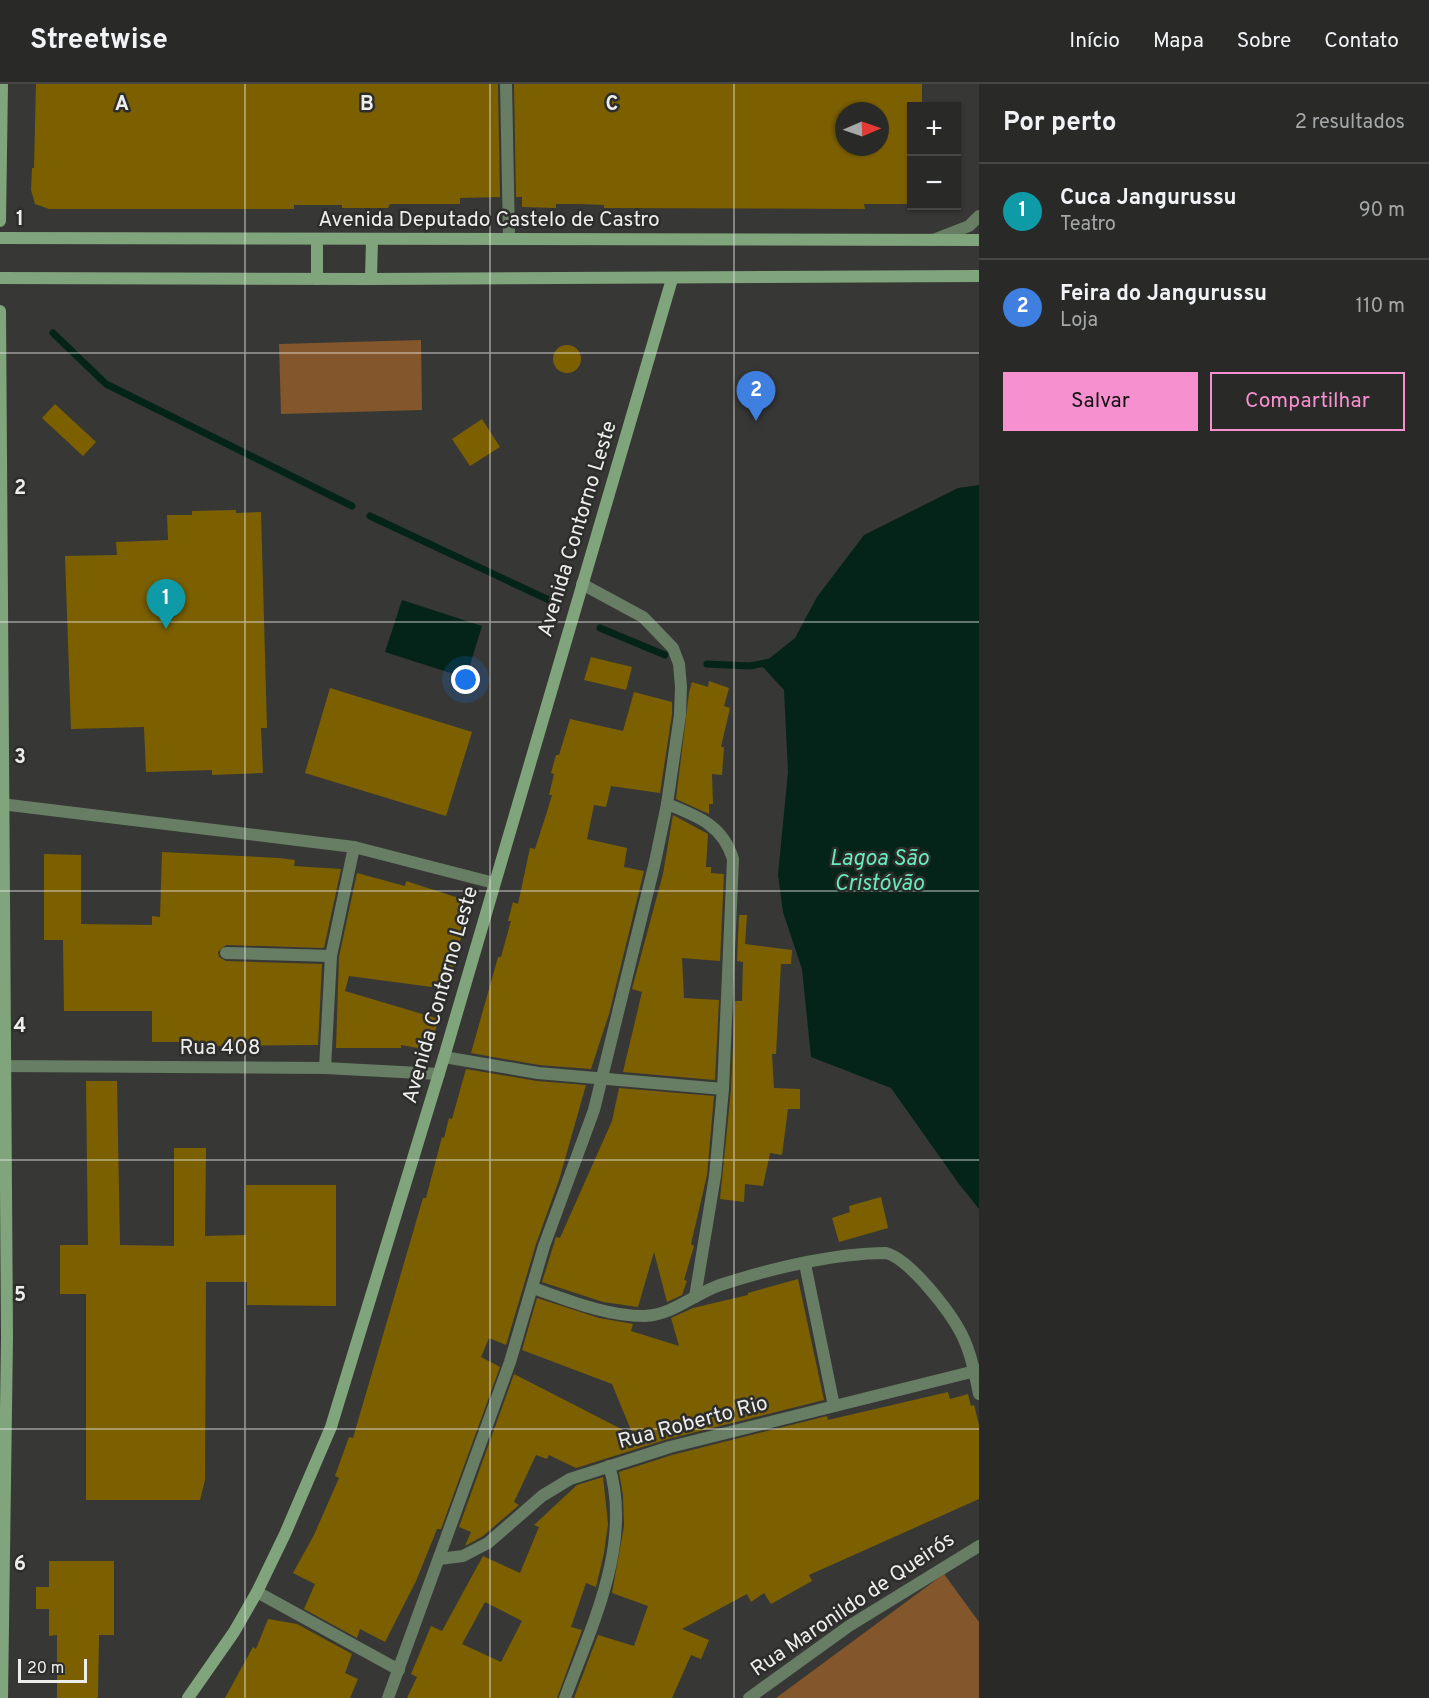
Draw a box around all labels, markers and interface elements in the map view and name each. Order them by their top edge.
text: Streetwise [30,23,168,59]
text: Início [1069,28,1120,55]
text: Mapa [1153,28,1204,55]
text: Sobre [1237,28,1291,55]
text: Contato [1324,28,1399,55]
text: A [115,92,129,118]
text: B [360,92,374,118]
text: C [606,92,618,118]
north arrow [835,102,889,156]
map controls [907,102,961,210]
button: + [907,102,961,156]
text: Por perto [1003,107,1117,140]
text: 2 resultados [1295,110,1405,136]
button: − [907,156,961,210]
text: Cuca Jangurussu [1060,185,1237,212]
text: 1 [1019,198,1027,224]
text: 90 m [1359,198,1405,224]
text: 1 [16,207,24,233]
street label: Avenida Deputado Castelo de Castro [318,207,660,234]
text: Teatro [1060,212,1116,238]
text: Feira do Jangurussu [1060,281,1267,308]
text: 2 [1016,294,1029,320]
text: 110 m [1356,294,1405,320]
text: Loja [1060,308,1098,334]
pin: 2 [736,372,776,421]
button: Salvar [1003,372,1198,431]
button: Compartilhar [1210,372,1405,431]
street label: Avenida Contorno Leste [532,418,624,640]
text: 2 [14,476,26,502]
pin: 1 [146,580,186,629]
your location [451,665,480,694]
text: 3 [14,745,26,771]
water label: Lagoa São Cristóvão [829,846,929,898]
street label: Avenida Contorno Leste [397,883,485,1107]
text: 4 [14,1014,26,1040]
street label: Rua 408 [180,1035,260,1062]
text: 5 [14,1283,26,1309]
street label: Rua Roberto Rio [615,1390,771,1456]
street label: Rua Maronildo de Queirós [746,1527,960,1683]
text: 6 [14,1552,26,1578]
scale bar [18,1656,87,1684]
text: 20 m [27,1659,64,1679]

